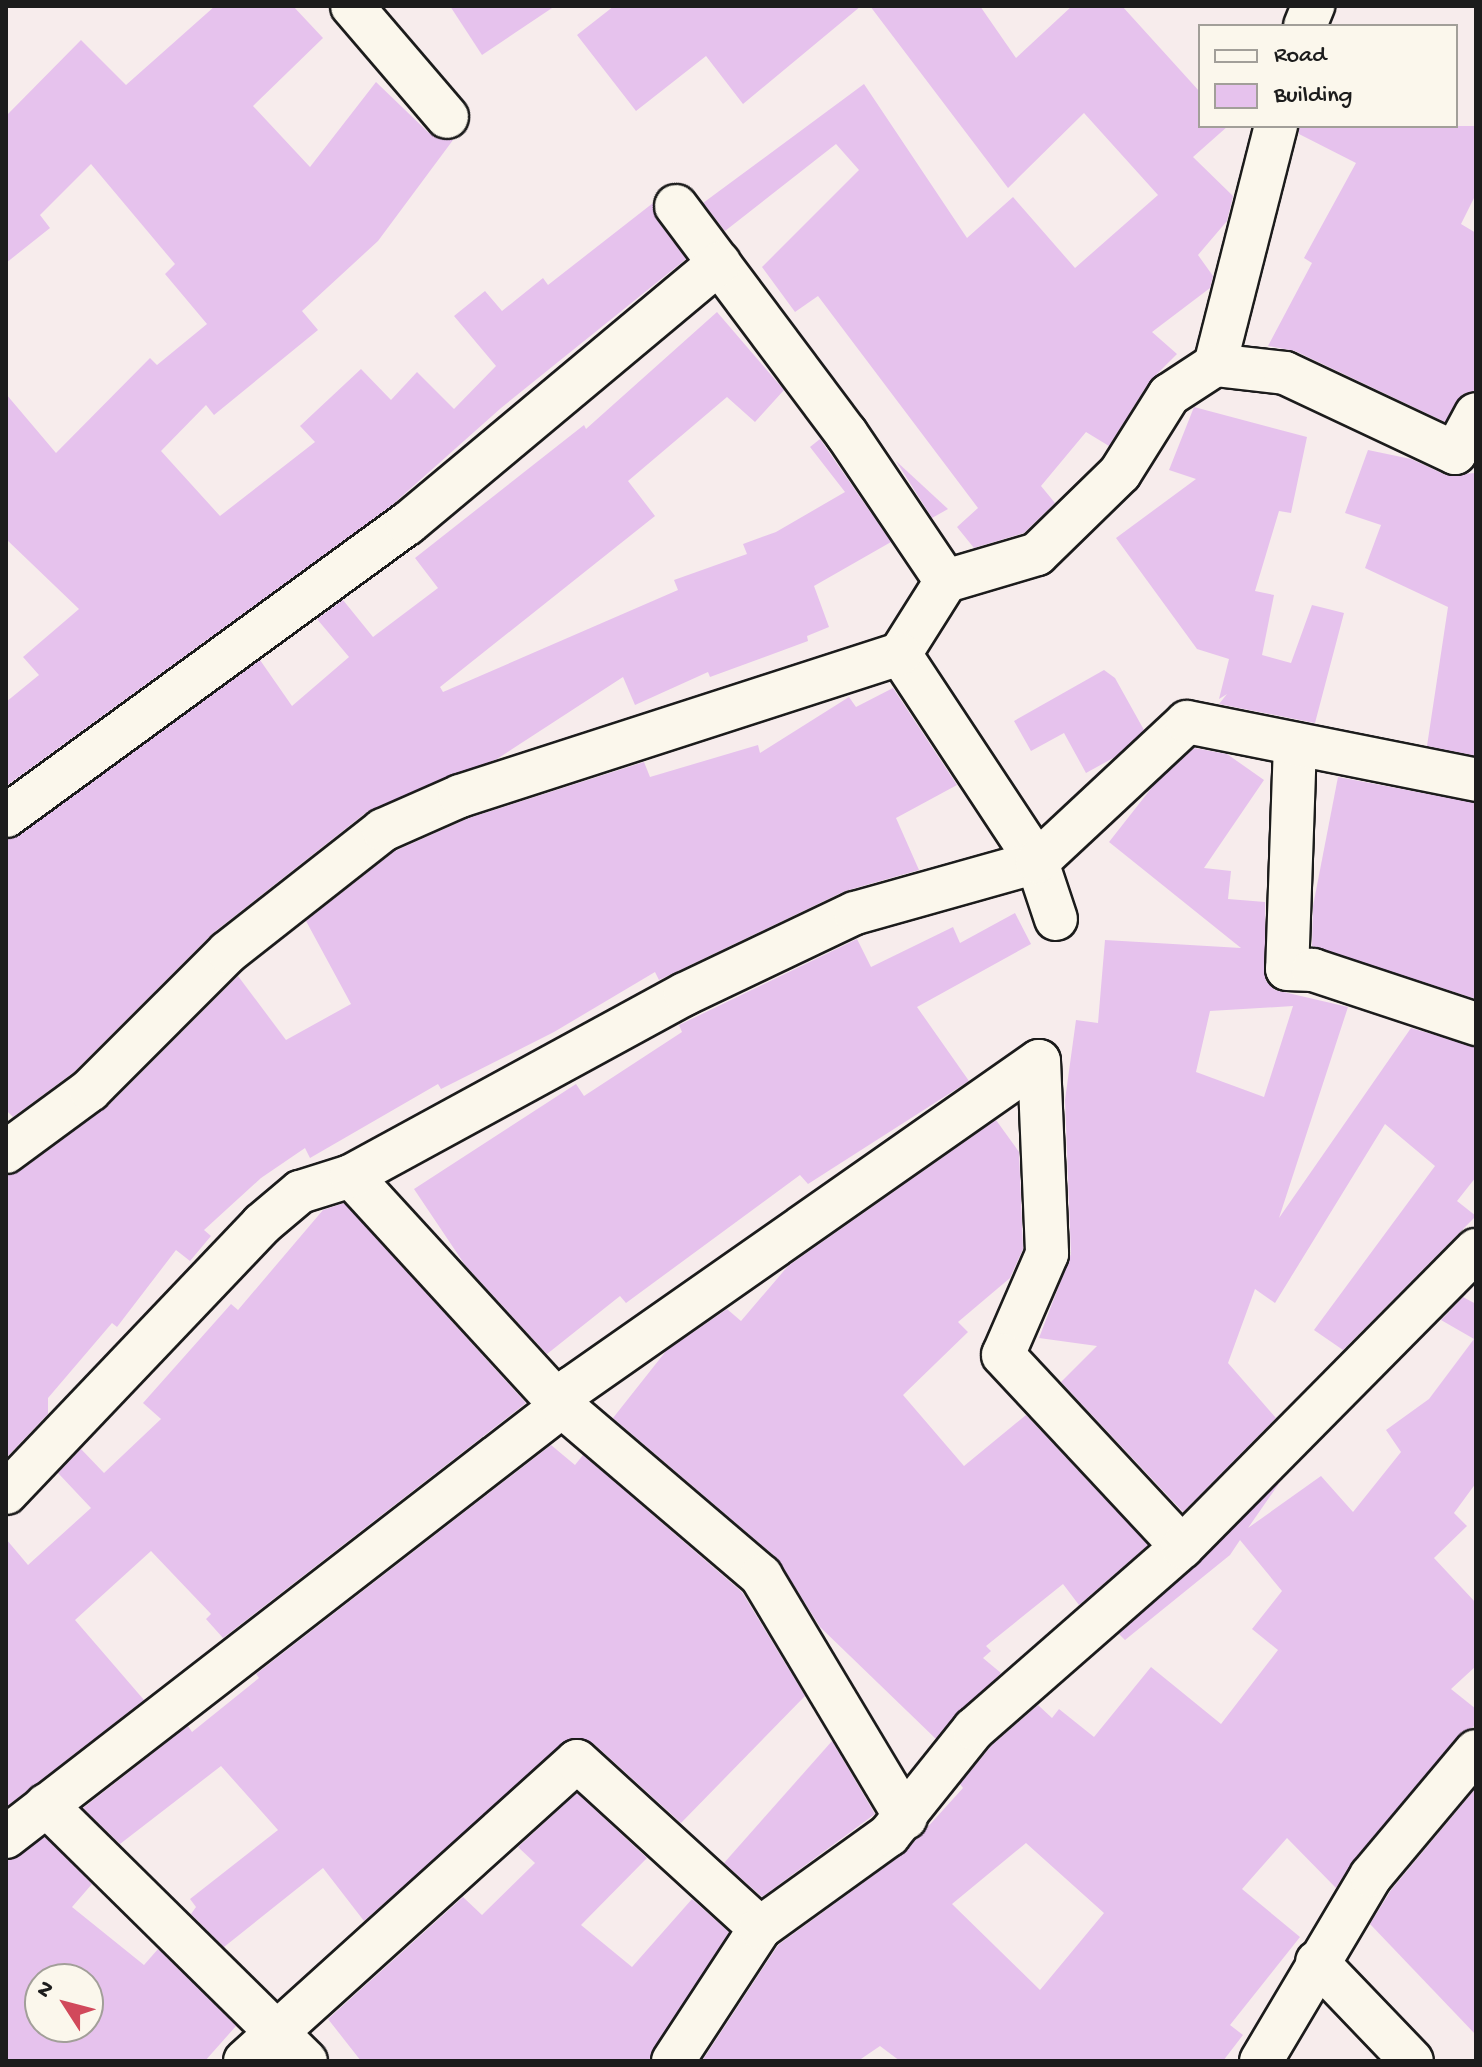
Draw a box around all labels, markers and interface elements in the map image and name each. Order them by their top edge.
legend [1198,24,1458,128]
text: Road [1274,42,1326,71]
text: Building [1274,82,1352,111]
north arrow [24,1963,104,2043]
text: N [31,1977,61,2004]

